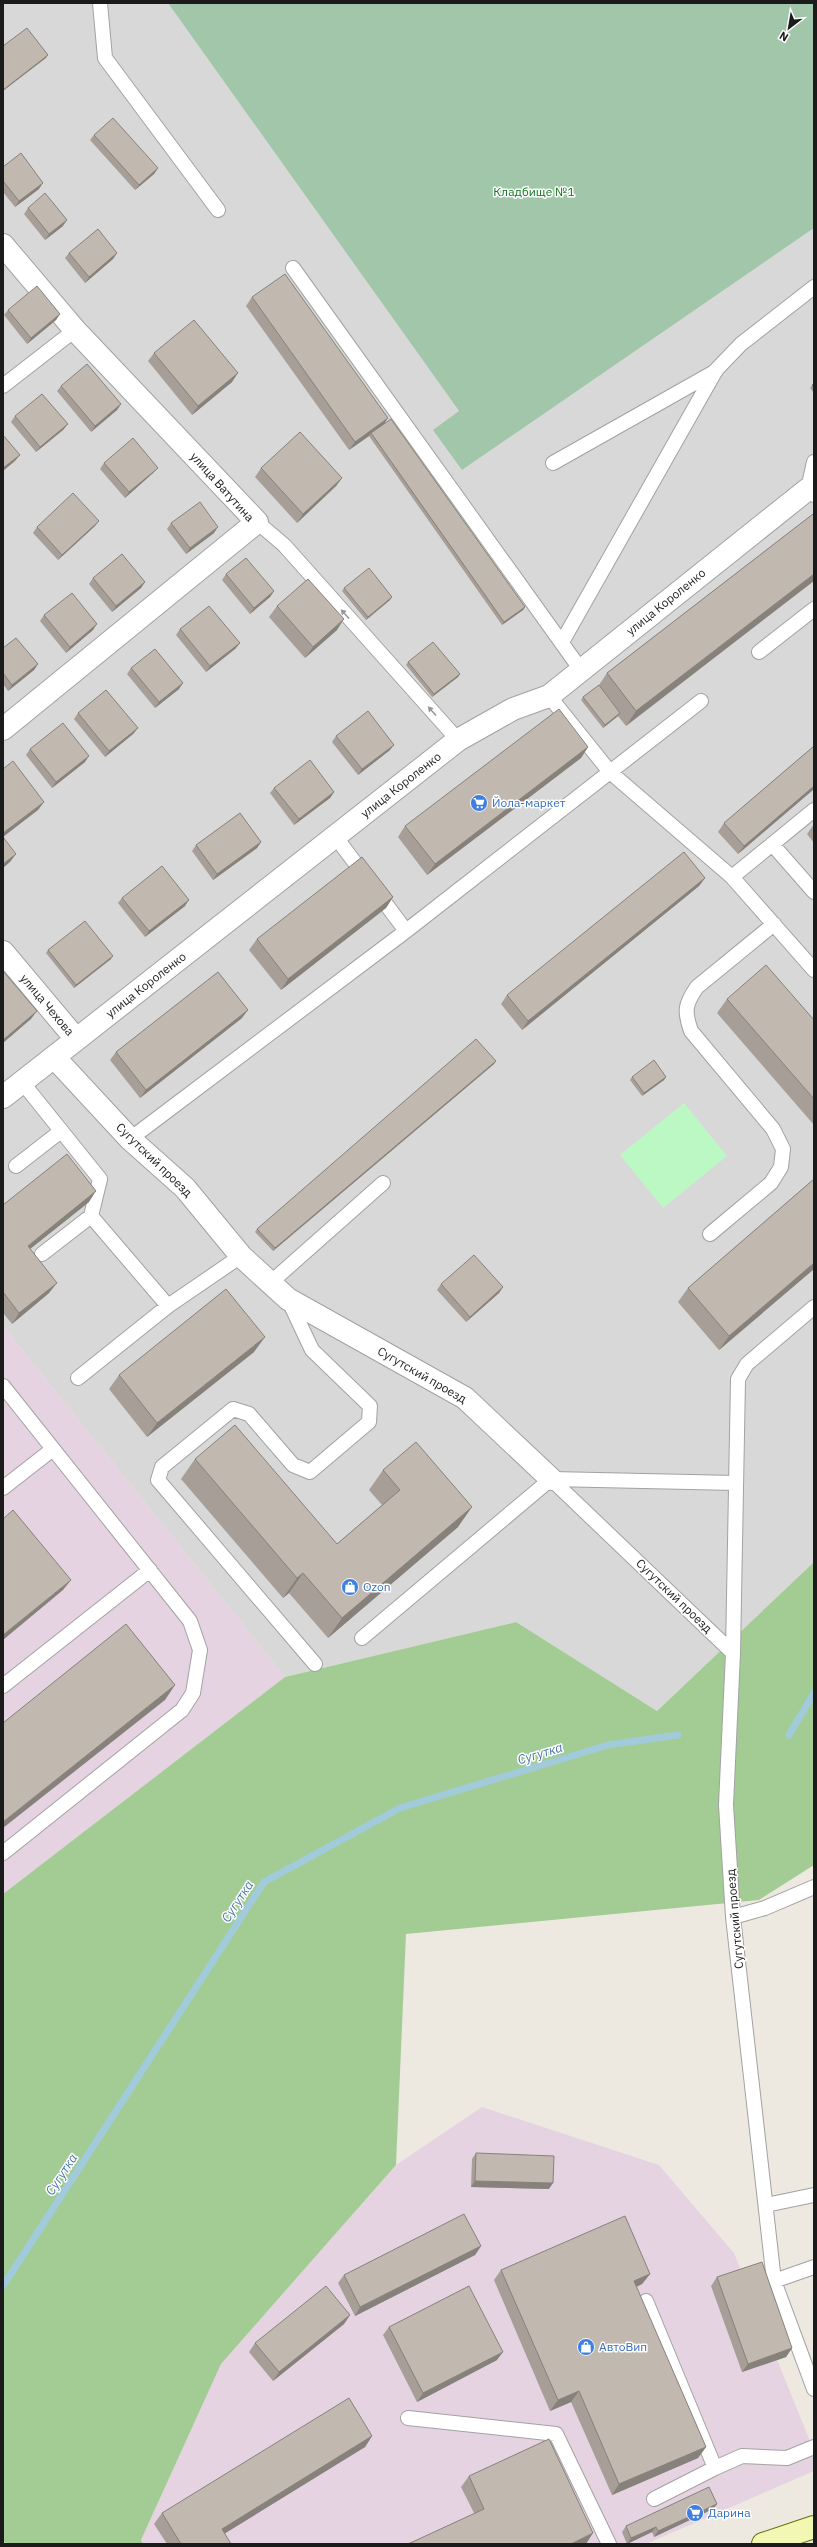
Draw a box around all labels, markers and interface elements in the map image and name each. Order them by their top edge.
north arrow [769,8,809,48]
text: N [777,29,791,45]
park label: Кладбище №1 [493,184,575,199]
street label: улица Ватутина [187,449,258,525]
street label: улица Короленко [623,565,709,638]
one-way arrow [341,609,350,619]
one-way arrow [427,706,437,716]
street label: улица Короленко [358,748,444,821]
supermarket icon: Йола-маркет [469,793,489,813]
place label: Йола-маркет [492,795,566,810]
street label: улица Короленко [103,948,189,1021]
street label: улица Чехова [17,971,78,1039]
street label: Сугутский проезд [113,1119,196,1200]
street label: Сугутский проезд [375,1343,469,1406]
street label: Сугутский проезд [633,1555,716,1636]
shop icon: Ozon [340,1577,360,1597]
place label: Ozon [363,1579,390,1594]
water label: Сугутка [516,1739,565,1768]
street label: Сугутский проезд [723,1868,746,1970]
water label: Сугутка [218,1877,257,1925]
water label: Сугутка [42,2150,81,2198]
shop icon: АвтоВип [576,2337,596,2357]
place label: АвтоВип [599,2339,647,2354]
supermarket icon: Дарина [685,2503,705,2523]
place label: Дарина [708,2505,751,2520]

